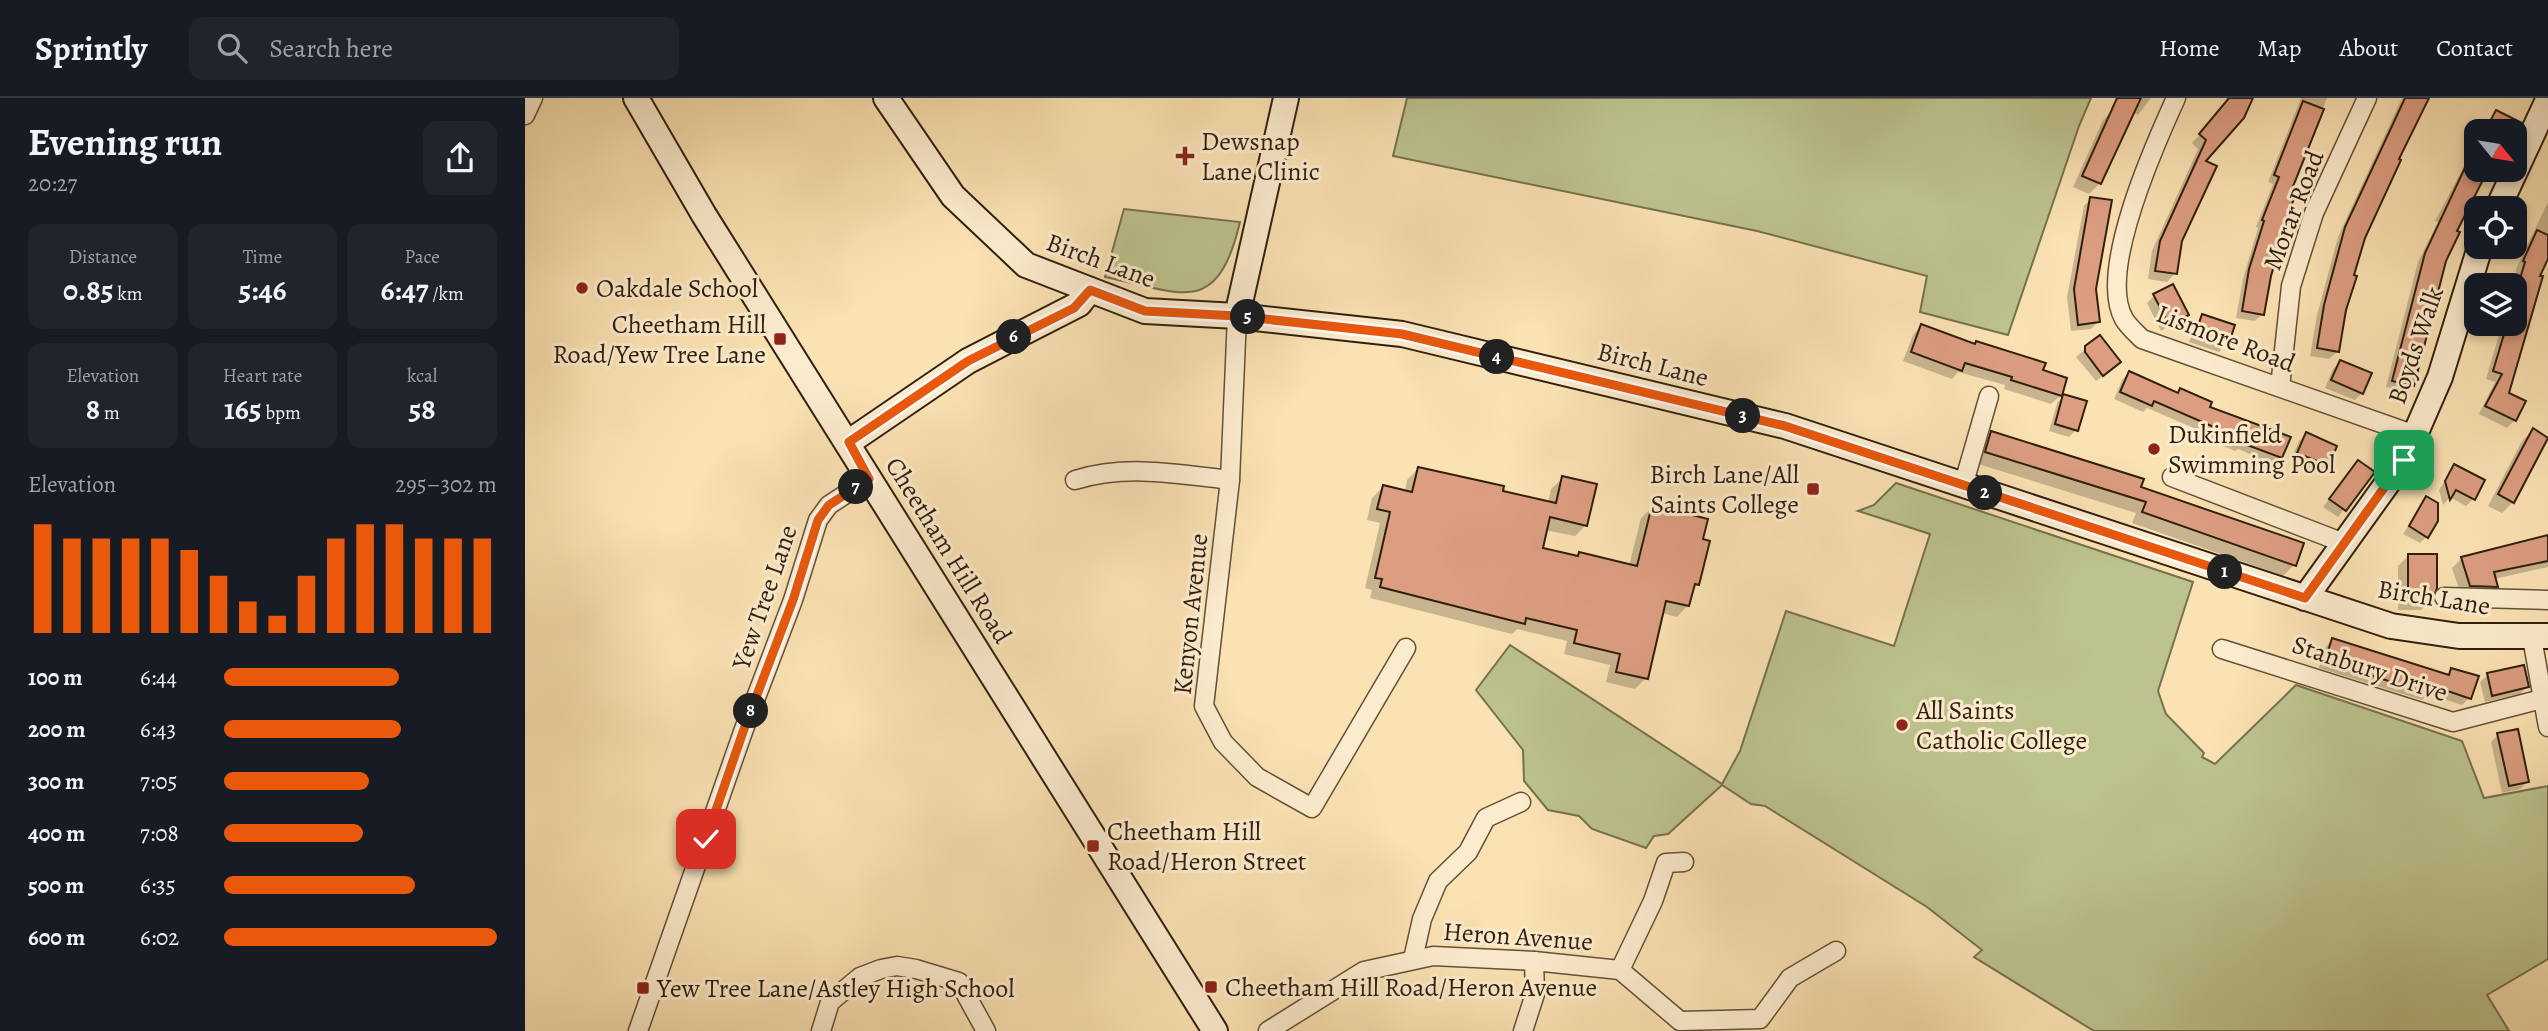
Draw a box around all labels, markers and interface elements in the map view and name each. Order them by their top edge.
search box [189,17,679,80]
text: Sprintly [35,26,147,71]
icon: search [213,29,251,67]
text: Search here [269,31,393,66]
text: Home [2159,32,2220,64]
text: Map [2258,32,2302,64]
text: About [2340,32,2398,64]
text: Contact [2436,32,2513,64]
text: Evening run [28,116,222,168]
north arrow [2464,119,2527,182]
map controls [2464,119,2527,336]
button: share [423,121,497,195]
place label: Dewsnap Lane Clinic [1201,124,1320,189]
street label: Morar Road [2255,145,2332,275]
marker: Dewsnap Lane Clinic [1175,146,1195,166]
text: 20:27 [28,168,77,199]
button: locate [2464,196,2527,259]
street label: Birch Lane [1041,225,1160,296]
text: Distance [69,244,137,270]
text: Time [243,244,282,270]
text: Pace [405,244,440,270]
text: 0.85 [63,270,114,310]
text: 5:46 [238,270,287,310]
text: 6:47 [381,270,429,310]
place label: Oakdale School [596,271,758,306]
button: layers [2464,273,2527,336]
marker: Oakdale School [574,280,590,296]
text: km [114,281,143,307]
text: /km [429,281,464,307]
street label: Boyds Walk [2379,282,2452,409]
street label: Lismore Road [2151,296,2300,381]
pin: 5 [1231,300,1265,334]
text: 5 [1243,303,1252,329]
place label: Cheetham Hill Road/Yew Tree Lane [552,307,766,372]
pin: 6 [997,320,1031,354]
text: 6 [1009,323,1018,349]
marker: Cheetham Hill Road/Yew Tree Lane [772,331,788,347]
street label: Birch Lane [1594,334,1712,395]
pin: 4 [1479,340,1515,374]
text: 4 [1492,343,1501,369]
text: Elevation [66,363,139,389]
text: Heart rate [223,363,302,389]
text: kcal [407,363,437,389]
text: 8 [86,389,100,429]
text: 165 [224,389,262,429]
text: 58 [409,389,436,429]
pin: 3 [1725,398,1761,434]
text: m [100,400,120,426]
text: bpm [262,400,301,426]
text: 3 [1738,402,1747,428]
place label: Dukinfield Swimming Pool [2168,417,2335,482]
pin [2374,430,2434,490]
marker: Dukinfield Swimming Pool [2146,441,2162,457]
icon: arrive [2385,441,2423,479]
street label: Cheetham Hill Road [877,450,1020,650]
place label: Birch Lane/All Saints College [1650,457,1799,522]
text: Elevation [28,469,116,500]
text: 295–302 m [395,469,497,500]
pin: 7 [839,470,873,504]
text: 7 [851,473,860,499]
pin: 2 [1967,476,2003,510]
text: 2 [1980,479,1989,505]
marker: Birch Lane/All Saints College [1805,481,1821,497]
street label: Yew Tree Lane [723,520,806,675]
street label: Kenyon Avenue [1165,532,1216,696]
pin: 1 [2207,554,2243,589]
text: 1 [2221,558,2228,584]
street label: Birch Lane [2375,571,2493,624]
street label: Stanbury Drive [2288,627,2452,710]
text: 100 m [28,662,83,693]
text: 6:44 [140,662,177,693]
place label: All Saints Catholic College [1915,693,2087,758]
pin: 8 [733,694,769,728]
text: 8 [746,697,755,723]
text: 200 m [28,714,86,745]
text: 6:43 [140,714,176,745]
marker: All Saints Catholic College [1894,717,1910,733]
text: 300 m [28,766,84,797]
text: 7:05 [140,766,177,797]
pin [676,809,736,869]
place label: Cheetham Hill Road/Heron Street [1107,814,1307,879]
text: 400 m [28,818,85,849]
text: 7:08 [140,818,179,849]
icon: check [687,820,725,858]
marker: Cheetham Hill Road/Heron Street [1085,838,1101,854]
text: 500 m [28,870,84,901]
text: 6:35 [140,870,176,901]
street label: Heron Avenue [1442,914,1594,959]
text: 600 m [28,922,85,953]
text: 6:02 [140,922,179,953]
place label: Cheetham Hill Road/Heron Avenue [1225,970,1597,1005]
place label: Yew Tree Lane/Astley High School [656,971,1014,1006]
marker: Cheetham Hill Road/Heron Avenue [1203,979,1219,995]
marker: Yew Tree Lane/Astley High School [635,980,651,996]

